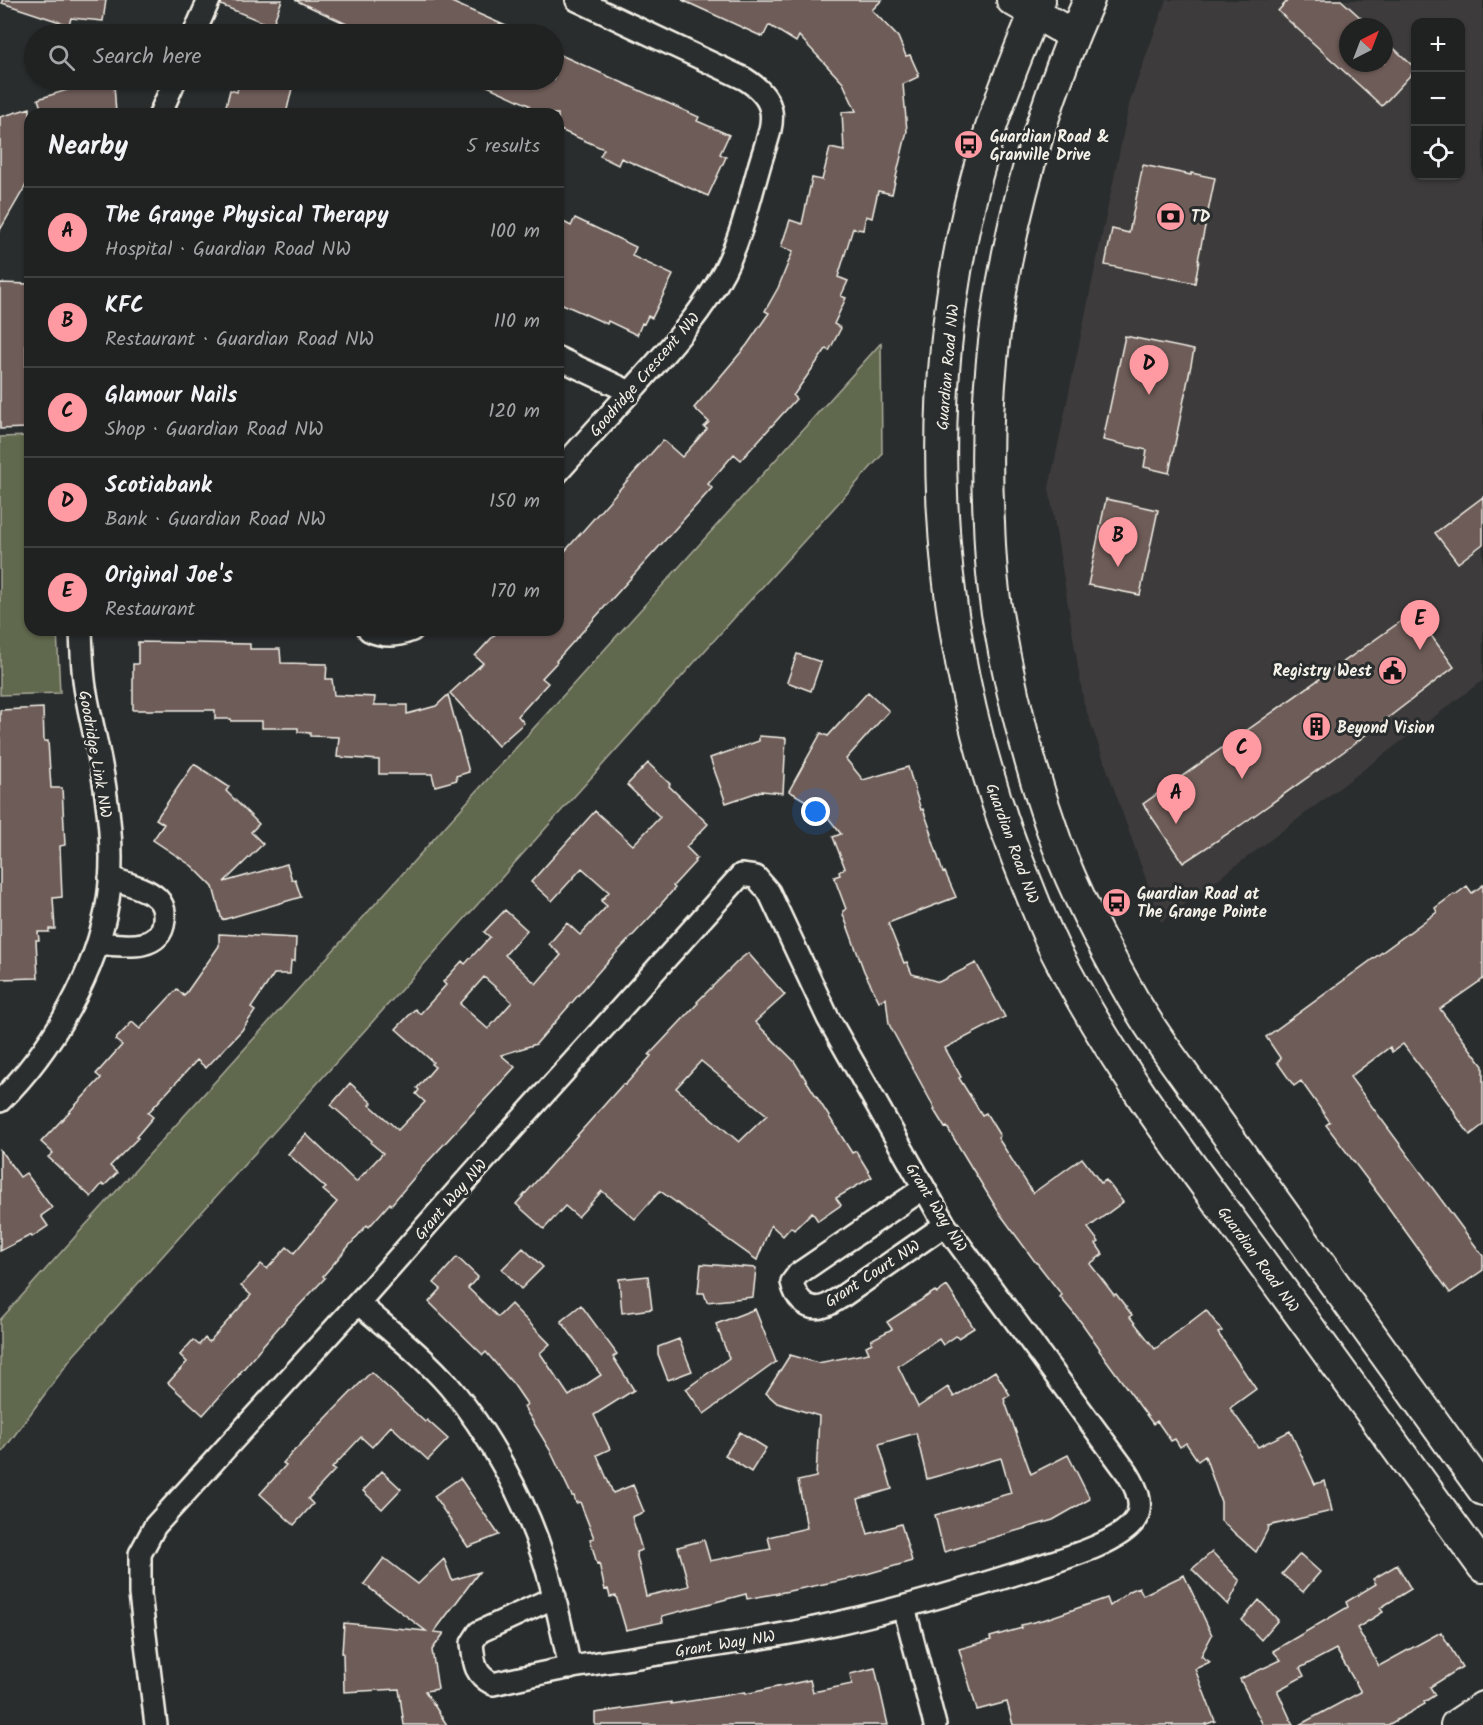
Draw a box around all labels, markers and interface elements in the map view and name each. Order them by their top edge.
north arrow [1339,18,1393,72]
map controls [1411,18,1465,180]
button: + [1411,18,1465,72]
search box [24,24,564,90]
text: Search here [93,40,201,75]
icon: search [45,41,78,74]
button: − [1411,72,1465,126]
place label: Guardian Road & Granville Drive [990,125,1110,168]
text: Nearby [48,126,128,168]
button: locate [1411,126,1465,180]
bus stop icon: Guardian Road & Granville Drive [953,129,985,161]
text: 5 results [466,131,540,163]
text: The Grange Physical Therapy [105,199,389,234]
bank icon: TD [1154,200,1186,232]
place label: TD [1191,205,1211,230]
text: A [61,216,74,248]
text: 100 m [490,216,540,248]
text: Hospital · Guardian Road NW [105,234,351,266]
text: KFC [105,289,144,324]
street label: Guardian Road NW [931,303,966,431]
text: B [61,306,74,338]
text: 110 m [494,306,540,338]
street label: Goodridge Crescent NW [584,307,706,443]
text: Restaurant · Guardian Road NW [105,324,374,356]
pin: D [1130,346,1168,395]
text: Glamour Nails [105,379,237,414]
text: C [61,396,74,428]
text: 120 m [488,396,540,428]
text: Shop · Guardian Road NW [105,414,324,446]
text: Scotiabank [105,469,212,504]
text: D [61,486,74,518]
text: 150 m [489,486,540,518]
text: Bank · Guardian Road NW [105,504,326,536]
pin: B [1098,518,1138,567]
text: Original Joe's [105,559,233,594]
text: E [62,576,73,608]
text: 170 m [491,576,540,608]
text: Restaurant [105,594,195,626]
pin: E [1400,600,1440,650]
public building icon: Registry West [1377,654,1409,686]
place label: Registry West [1273,659,1373,684]
street label: Goodridge Link NW [71,689,118,820]
building icon: Beyond Vision [1300,711,1332,743]
place label: Beyond Vision [1337,716,1435,741]
pin: C [1222,730,1262,779]
pin: A [1156,774,1196,824]
street label: Guardian Road NW [978,780,1045,907]
your location [801,797,830,826]
place label: Guardian Road at The Grange Pointe [1137,882,1267,925]
bus stop icon: Guardian Road at The Grange Pointe [1100,886,1132,918]
street label: Grant Way NW [409,1154,494,1246]
street label: Grant Way NW [898,1158,973,1257]
street label: Guardian Road NW [1211,1201,1305,1318]
street label: Grant Court NW [820,1234,926,1315]
street label: Grant Way NW [673,1624,777,1665]

